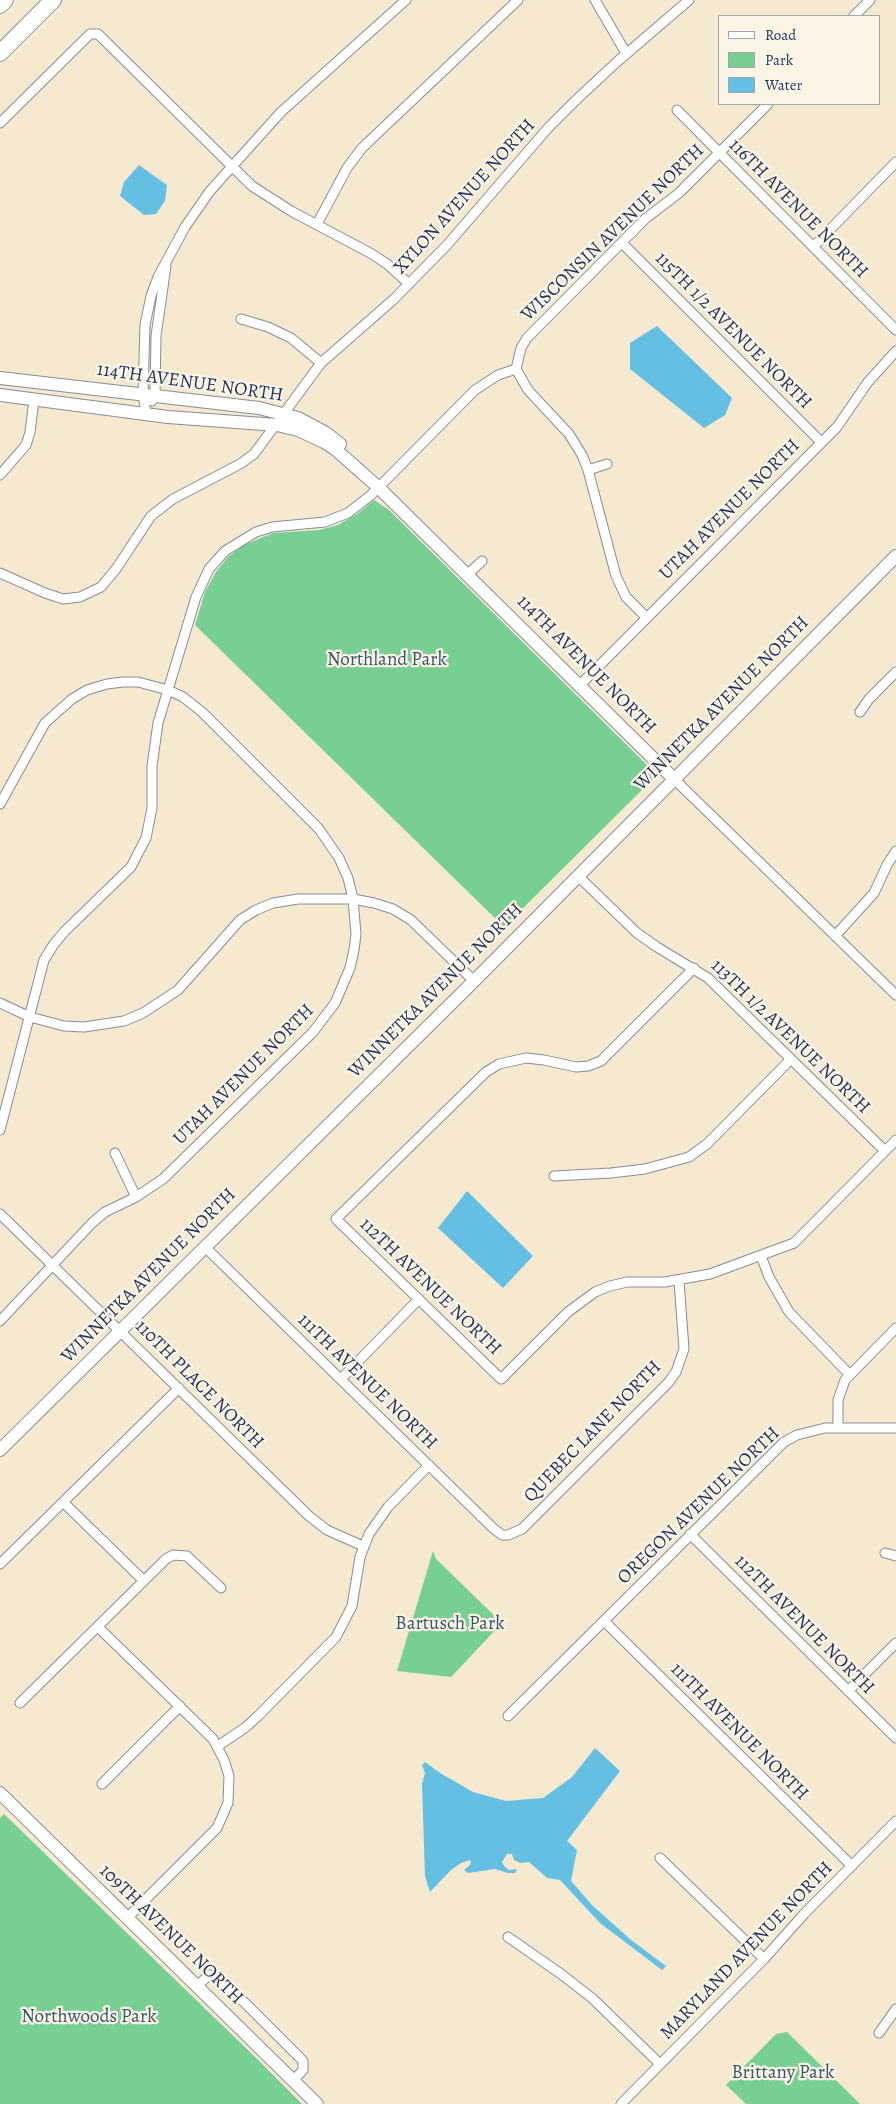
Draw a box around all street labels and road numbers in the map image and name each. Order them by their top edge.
street label: XYLON AVENUE NORTH [389,115,541,279]
street label: 116TH AVENUE NORTH [723,134,873,284]
street label: WISCONSIN AVENUE NORTH [517,140,709,326]
street label: 115TH 1/2 AVENUE NORTH [650,248,816,414]
street label: 114TH AVENUE NORTH [95,359,285,407]
street label: UTAH AVENUE NORTH [655,435,805,585]
street label: 114TH AVENUE NORTH [512,591,660,739]
street label: WINNETKA AVENUE NORTH [630,612,814,796]
street label: WINNETKA AVENUE NORTH [344,899,528,1083]
street label: 113TH 1/2 AVENUE NORTH [706,955,874,1119]
street label: UTAH AVENUE NORTH [169,1000,319,1150]
street label: WINNETKA AVENUE NORTH [57,1184,241,1368]
street label: 112TH AVENUE NORTH [354,1213,506,1361]
street label: 111TH AVENUE NORTH [292,1309,442,1455]
street label: 110TH PLACE NORTH [130,1316,268,1454]
street label: QUEBEC LANE NORTH [519,1356,667,1508]
street label: OREGON AVENUE NORTH [613,1423,785,1589]
street label: 112TH AVENUE NORTH [729,1550,879,1700]
street label: 111TH AVENUE NORTH [665,1658,813,1806]
street label: MARYLAND AVENUE NORTH [656,1857,838,2045]
street label: 109TH AVENUE NORTH [94,1860,248,2010]

